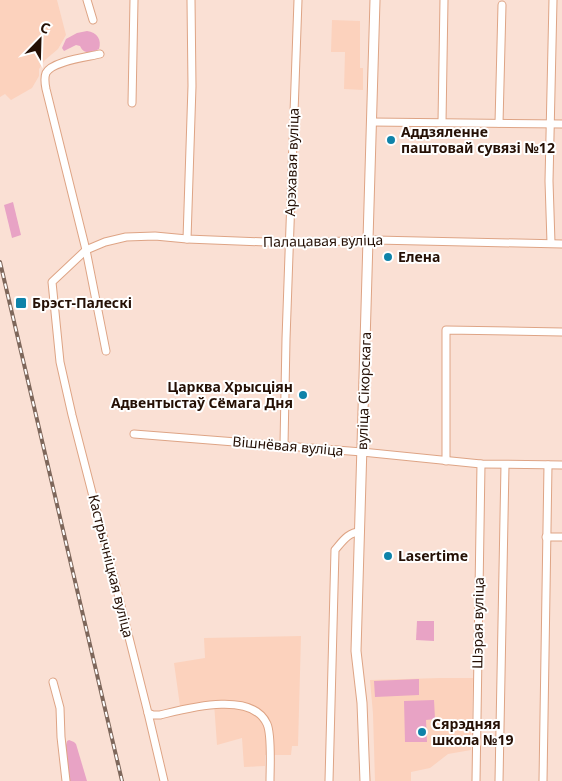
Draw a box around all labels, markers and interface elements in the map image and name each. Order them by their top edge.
north arrow [15,15,65,65]
text: С [37,17,53,38]
street label: Арэхавая вуліца [280,107,303,217]
place label: Аддзяленне паштовай сувязі №12 [401,122,555,157]
marker: Аддзяленне паштовай сувязі №12 [385,134,397,146]
street label: Палацавая вуліца [263,230,383,251]
place label: Елена [398,247,440,266]
marker: Елена [382,251,394,263]
place label: Брэст-Палескі [32,293,132,312]
marker: Брэст-Палескі [14,296,28,310]
street label: вуліца Сікорскага [352,332,375,450]
place label: Царква Хрысціян Адвентыстаў Сёмага Дня [111,377,293,412]
marker: Царква Хрысціян Адвентыстаў Сёмага Дня [297,389,309,401]
street label: Вішнёвая вуліца [232,431,344,460]
street label: Кастрычніцкая вуліца [84,492,138,639]
place label: Lasertime [398,546,468,565]
marker: Lasertime [382,550,394,562]
street label: Шэрая вуліца [467,577,488,669]
place label: Сярэдняя школа №19 [432,714,514,749]
marker: Сярэдняя школа №19 [416,726,428,738]

